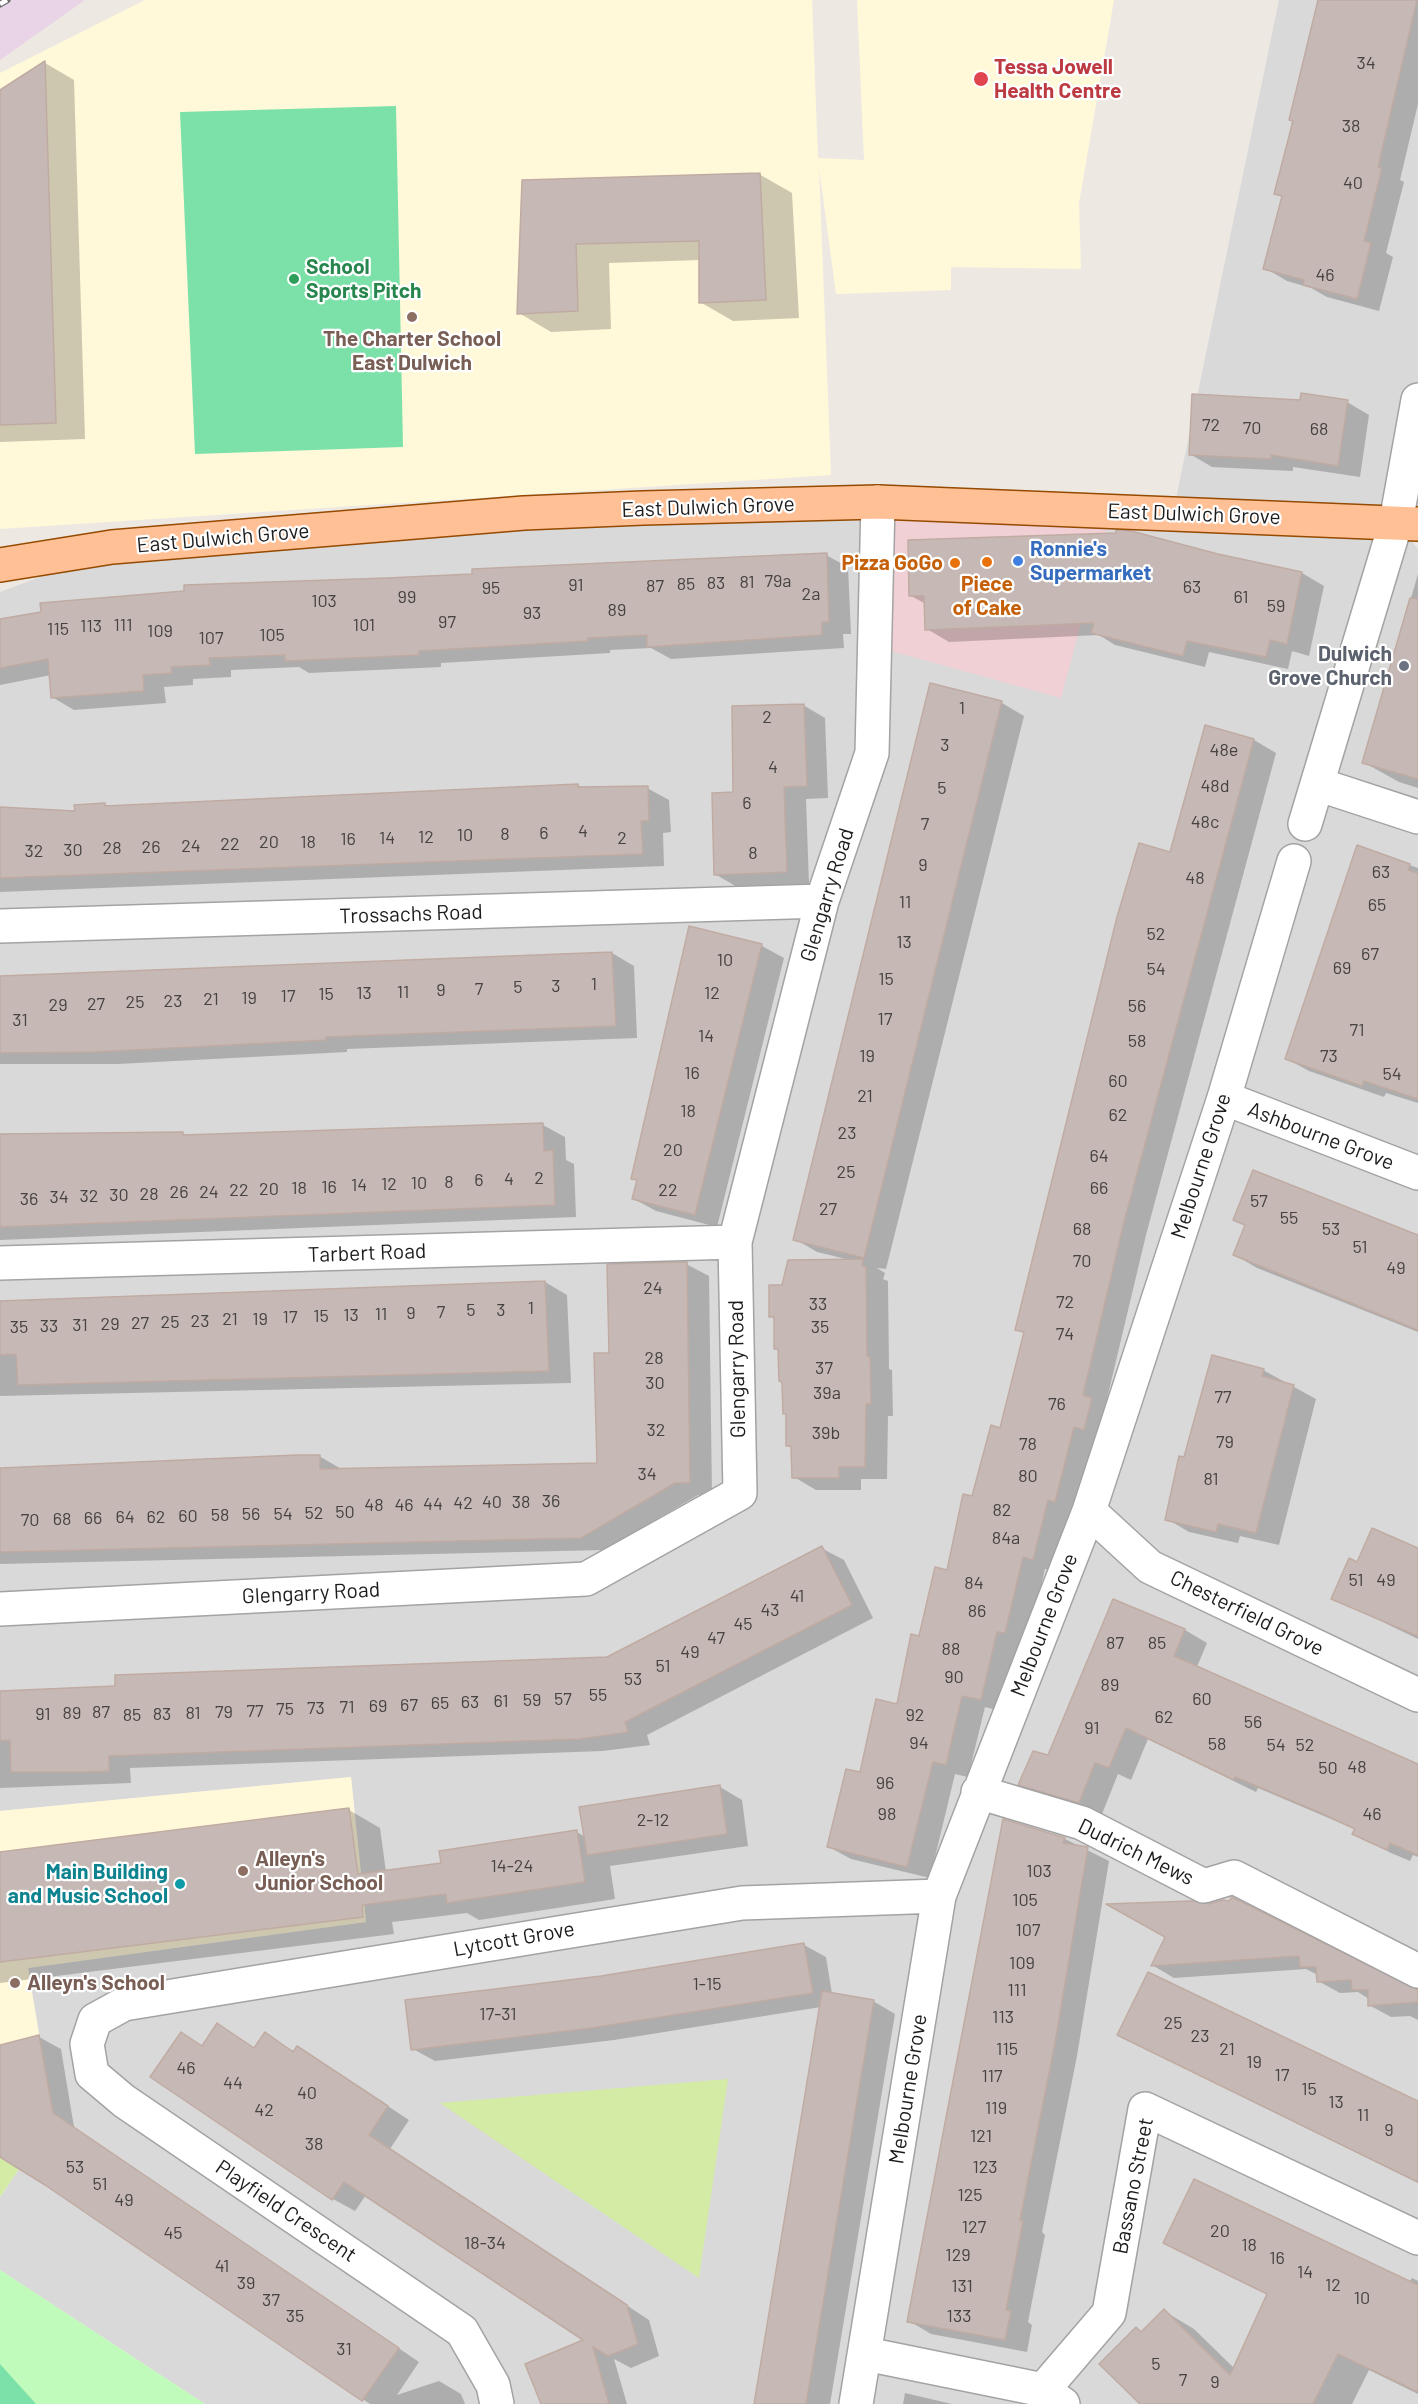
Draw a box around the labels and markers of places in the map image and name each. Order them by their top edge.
place label: Tessa Jowell Health Centre [994,54,1121,104]
marker: Tessa Jowell Health Centre [972,70,990,88]
place label: School Sports Pitch [306,254,421,304]
marker: School Sports Pitch [287,272,301,286]
marker: The Charter School East Dulwich [405,310,419,324]
place label: The Charter School East Dulwich [323,326,501,376]
place label: Ronnie's Supermarket [1030,536,1151,586]
place label: Pizza GoGo [841,550,943,576]
marker: Ronnie's Supermarket [1011,554,1025,568]
marker: Piece of Cake [980,555,994,569]
marker: Pizza GoGo [948,556,962,570]
place label: Piece of Cake [952,571,1022,621]
place label: Dulwich Grove Church [1268,641,1392,691]
marker: Dulwich Grove Church [1397,659,1411,673]
place label: Alleyn's Junior School [255,1846,383,1896]
place label: Main Building and Music School [8,1859,168,1909]
marker: Alleyn's Junior School [236,1864,250,1878]
marker: Main Building and Music School [173,1877,187,1891]
place label: Alleyn's School [27,1970,165,1996]
marker: Alleyn's School [8,1976,22,1990]

